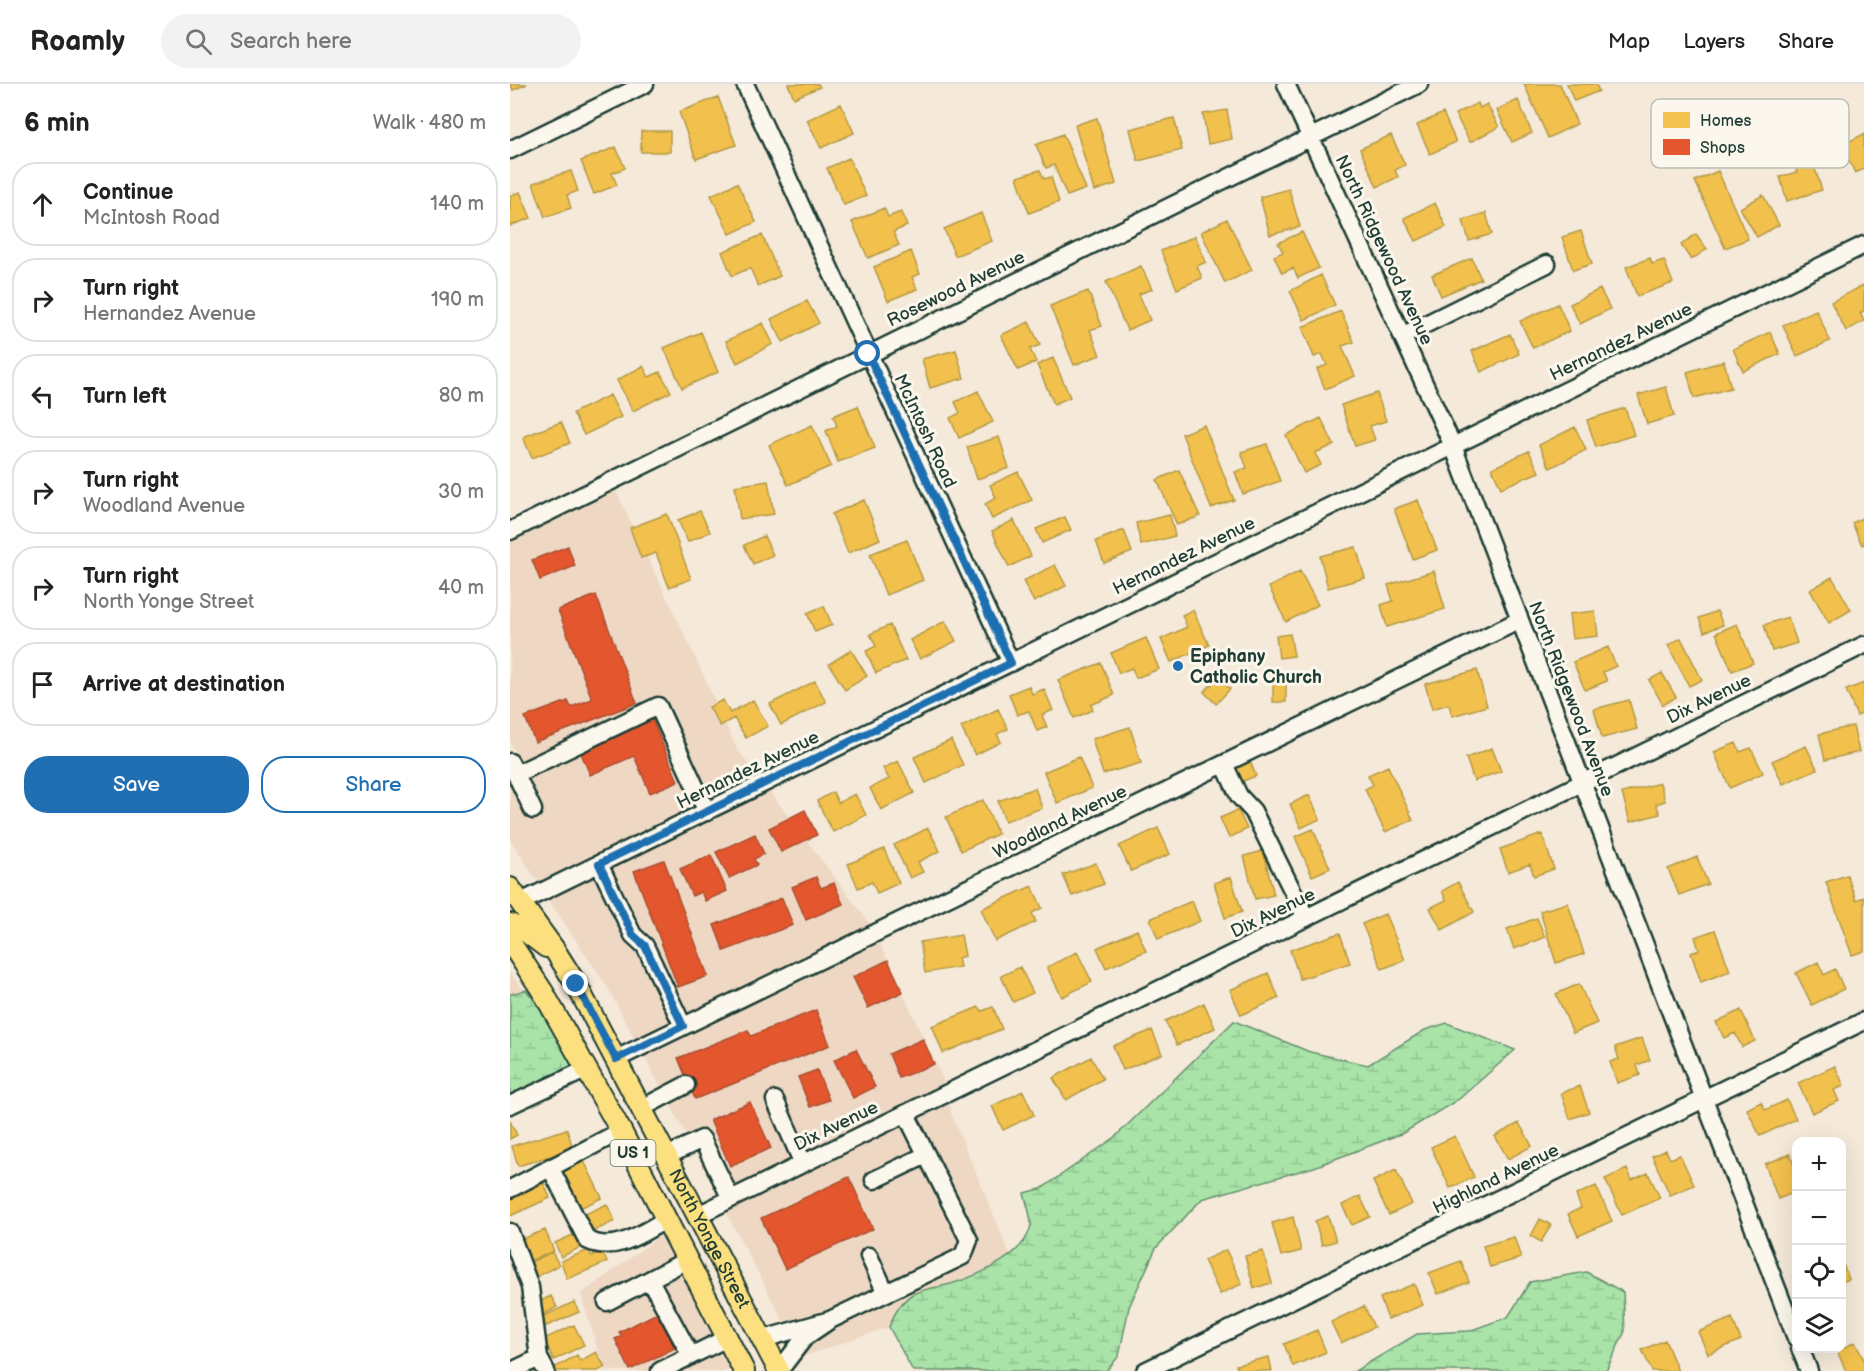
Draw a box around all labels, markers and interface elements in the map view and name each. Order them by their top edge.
search box [161,14,581,68]
text: Roamly [30,25,125,58]
icon: search [182,25,215,58]
text: Search here [230,28,352,55]
text: Map [1608,29,1650,54]
text: Layers [1683,29,1745,54]
text: Share [1778,29,1834,54]
legend [1651,99,1849,168]
text: 6 min [24,108,90,139]
text: Walk · 480 m [373,111,486,135]
text: Homes [1700,112,1752,131]
text: Shops [1700,139,1745,158]
street label: North Ridgewood Avenue [1331,152,1437,349]
text: Continue [83,179,173,206]
icon: ahead [26,188,59,221]
text: 140 m [430,192,484,216]
text: McIntosh Road [83,206,220,230]
street label: Rosewood Avenue [884,246,1029,331]
text: Turn right [83,275,179,302]
icon: right [26,284,59,317]
text: 190 m [431,288,484,312]
street label: Hernandez Avenue [1546,298,1696,386]
text: Hernandez Avenue [83,302,256,326]
route start [854,340,880,366]
street label: McIntosh Road [889,371,961,491]
icon: left [26,380,59,413]
text: Turn left [83,383,167,410]
text: 80 m [439,384,484,408]
text: Turn right [83,467,179,494]
icon: right [26,476,59,509]
text: 30 m [438,480,484,504]
text: Woodland Avenue [83,494,245,518]
street label: Hernandez Avenue [1109,512,1259,600]
text: Turn right [83,563,179,590]
icon: right [26,572,59,605]
text: 40 m [438,576,484,600]
text: North Yonge Street [83,590,254,614]
street label: North Ridgewood Avenue [1524,599,1618,800]
place label: Epiphany Catholic Church [1190,646,1322,688]
marker: Epiphany Catholic Church [1171,659,1185,673]
icon: arrive [26,668,59,701]
street label: Dix Avenue [1663,669,1755,728]
text: Arrive at destination [83,671,285,698]
street label: Hernandez Avenue [673,726,823,814]
button: Save [24,756,249,813]
button: Share [261,756,486,813]
street label: Woodland Avenue [990,780,1130,863]
street label: Dix Avenue [1227,883,1319,942]
route end [562,970,588,996]
street label: Dix Avenue [790,1096,882,1155]
map controls [1792,1137,1846,1353]
button: + [1792,1137,1846,1191]
street label: Highland Avenue [1430,1139,1563,1219]
road number: US 1 [610,1140,656,1166]
street label: North Yonge Street [664,1165,755,1312]
button: − [1792,1191,1846,1245]
button: locate [1792,1245,1846,1299]
button: layers [1792,1299,1846,1353]

